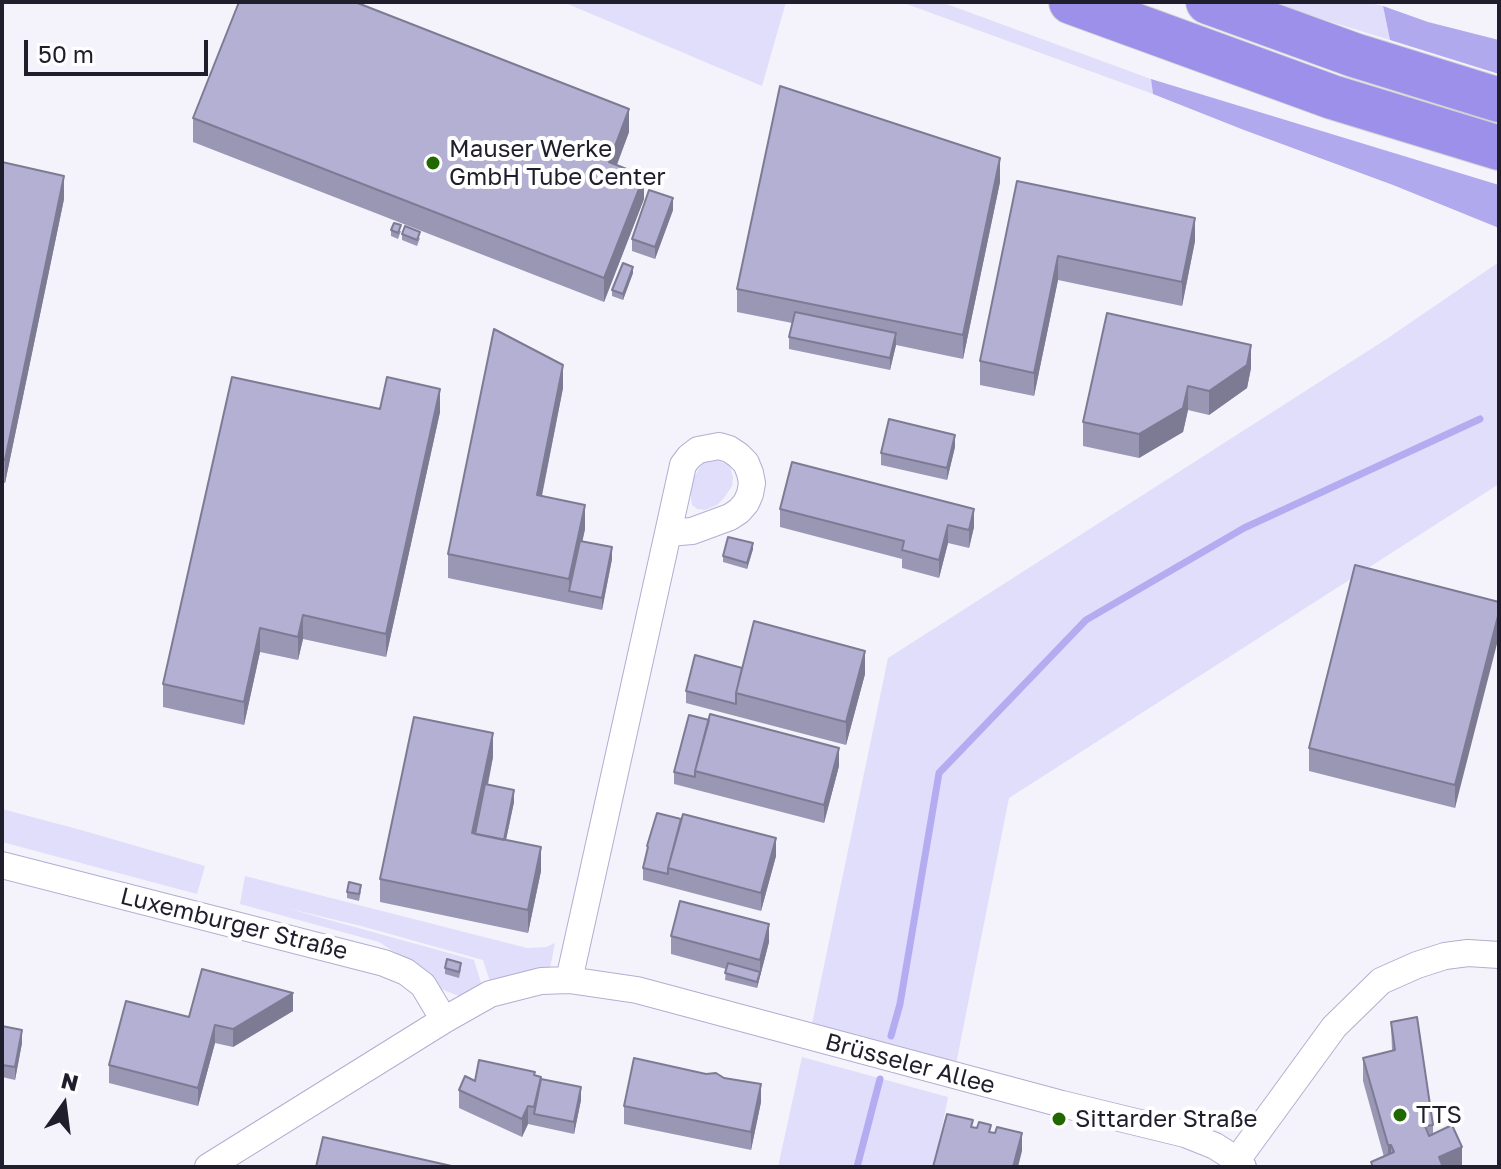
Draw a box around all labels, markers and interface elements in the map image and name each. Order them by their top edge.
scale bar [28,24,212,74]
text: 50 m [38,39,94,68]
place label: Mauser Werke GmbH Tube Center [449,135,666,191]
marker: Mauser Werke GmbH Tube Center [424,154,442,172]
street label: Luxemburger Straße [117,882,351,966]
street label: Brüsseler Allee [822,1027,998,1101]
north arrow [24,1065,104,1145]
text: N [59,1066,81,1096]
place label: TTS [1416,1101,1462,1129]
place label: Sittarder Straße [1075,1105,1257,1133]
marker: TTS [1391,1106,1409,1124]
marker: Sittarder Straße [1050,1110,1068,1128]

